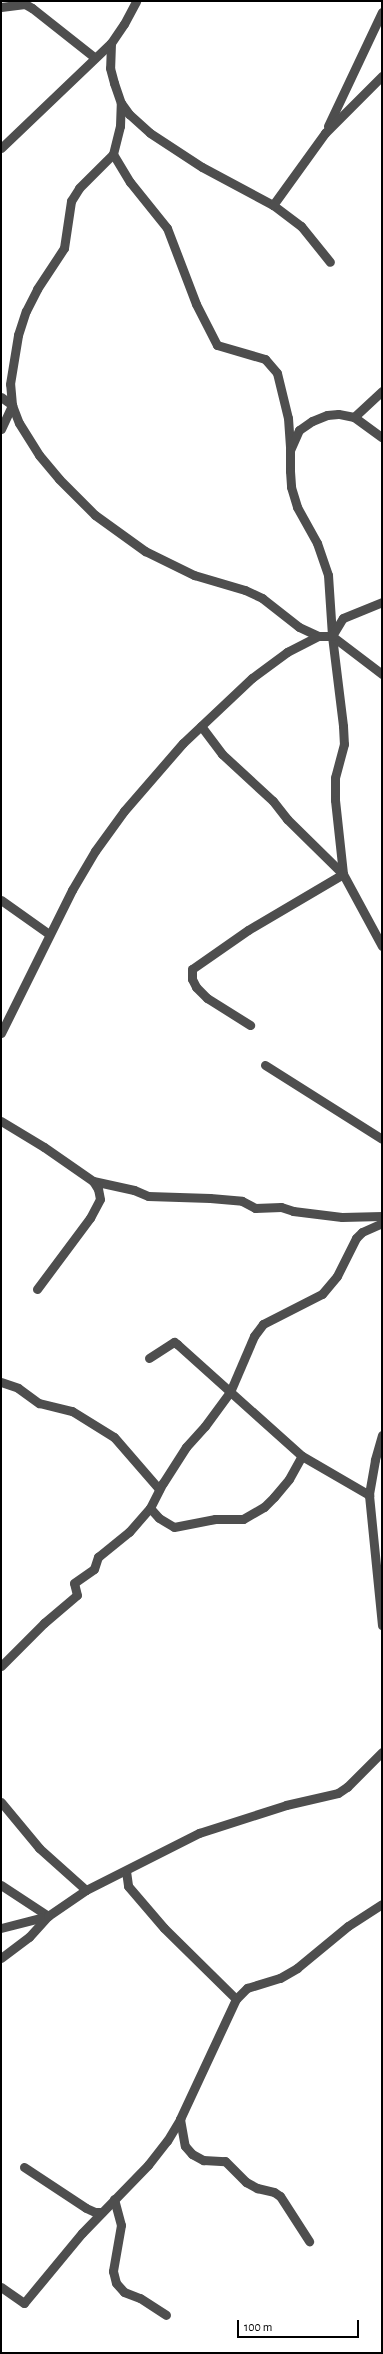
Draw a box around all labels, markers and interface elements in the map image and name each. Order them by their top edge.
scale bar [239,2312,361,2338]
text: 100 m [244,2321,272,2333]

